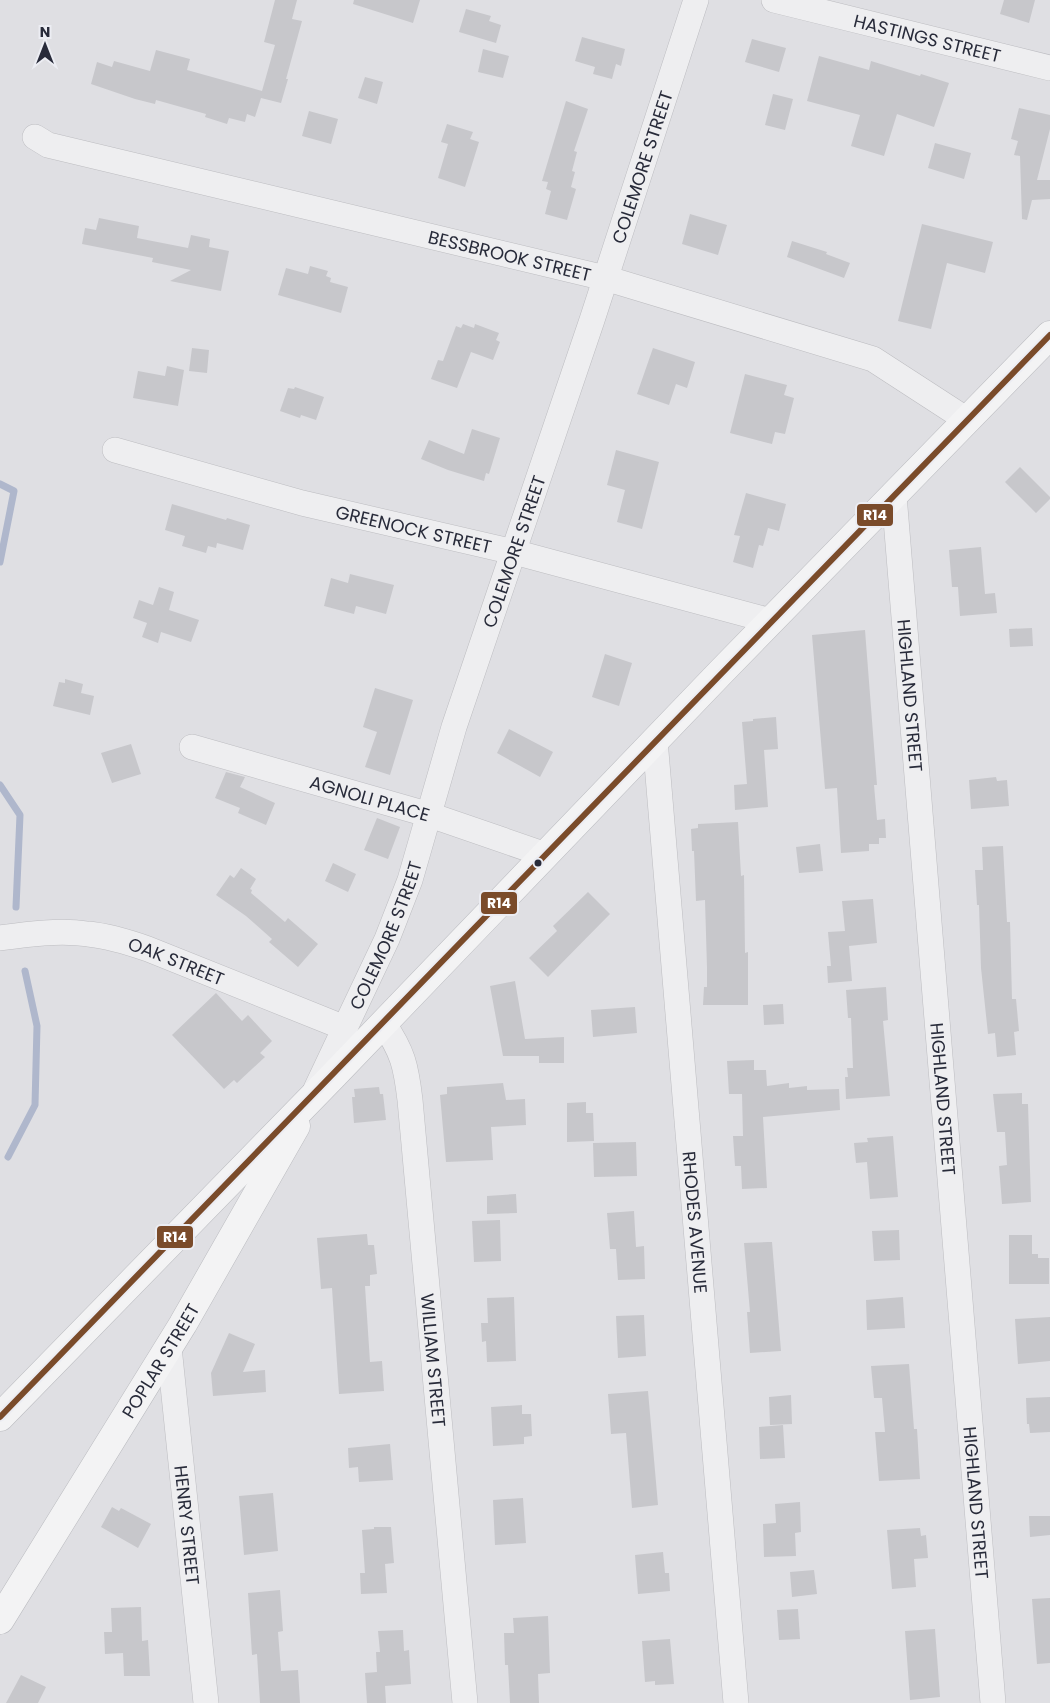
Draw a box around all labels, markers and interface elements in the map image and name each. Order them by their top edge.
street label: HASTINGS STREET [851,8,1004,68]
north arrow [20,20,70,70]
text: N [40,22,50,42]
street label: COLEMORE STREET [605,87,678,247]
street label: BESSBROOK STREET [426,224,594,287]
street label: COLEMORE STREET [476,472,551,631]
street label: GREENOCK STREET [333,499,494,559]
line badge: R14 [856,503,894,527]
text: R14 [863,505,887,525]
street label: HIGHLAND STREET [892,618,929,773]
street label: AGNOLI PLACE [307,769,433,827]
street label: COLEMORE STREET [343,858,427,1014]
unlabelled marker [533,858,543,868]
line badge: R14 [480,891,518,915]
text: R14 [487,893,511,913]
street label: OAK STREET [125,931,228,991]
street label: HIGHLAND STREET [925,1022,962,1176]
street label: RHODES AVENUE [677,1150,714,1294]
line badge: R14 [156,1225,194,1249]
text: R14 [163,1227,187,1247]
street label: WILLIAM STREET [415,1292,452,1428]
street label: POPLAR STREET [116,1298,205,1423]
street label: HIGHLAND STREET [958,1425,995,1580]
street label: HENRY STREET [169,1464,206,1586]

